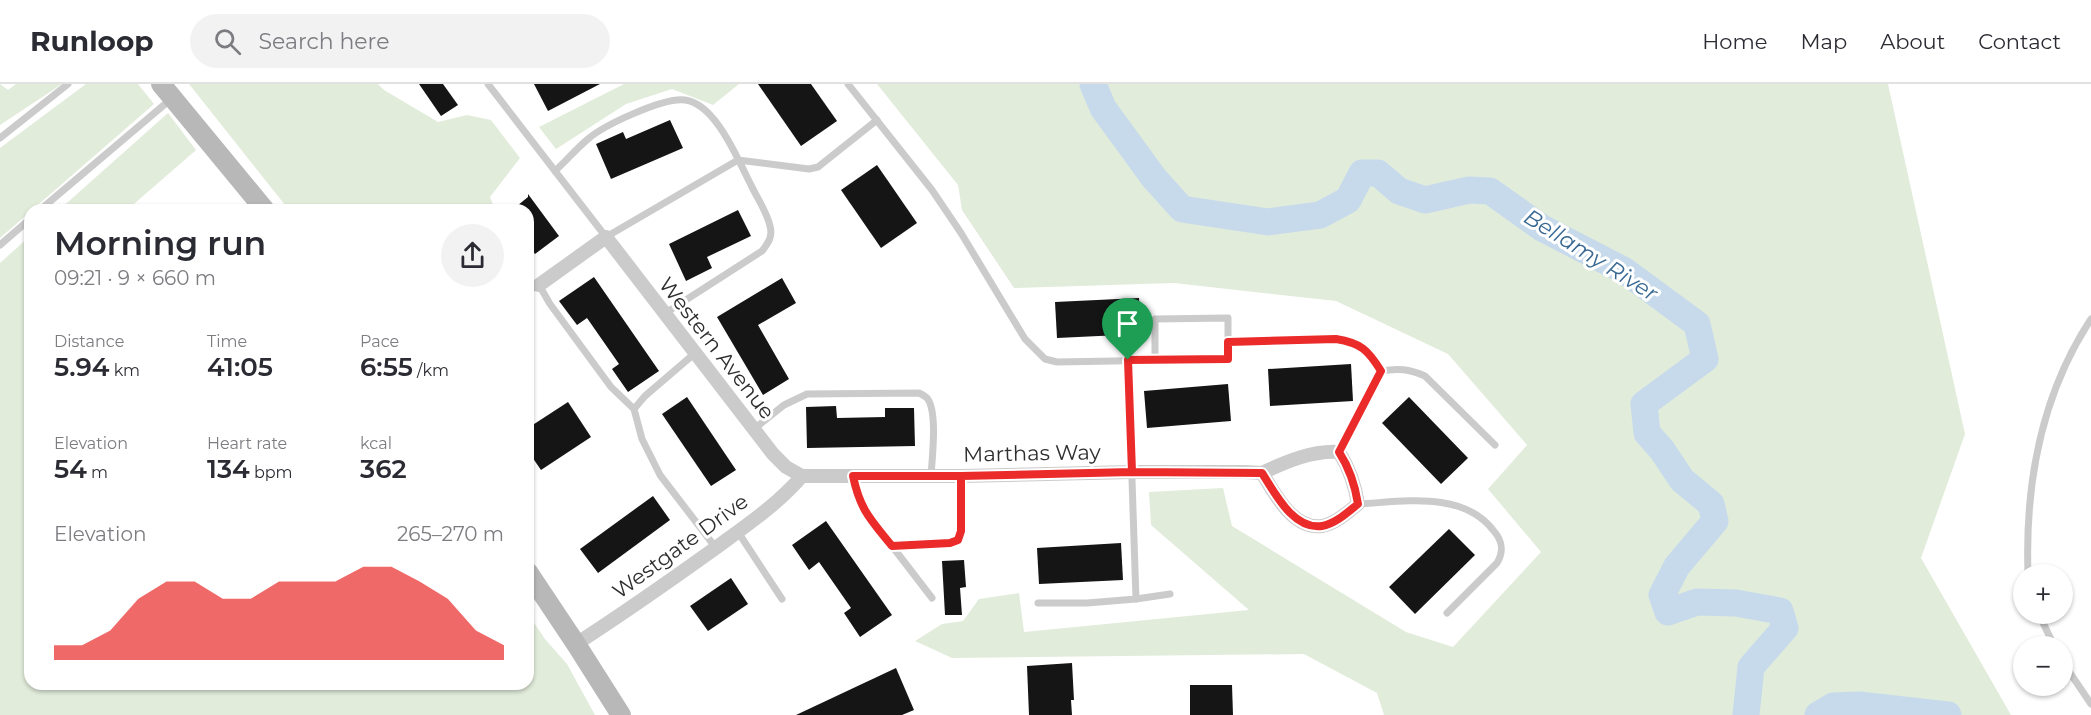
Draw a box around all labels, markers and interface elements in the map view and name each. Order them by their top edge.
search box [190,14,610,68]
text: Runloop [30,24,154,58]
icon: search [211,25,244,58]
text: Search here [259,28,389,55]
text: Home [1702,29,1767,54]
text: Map [1800,29,1847,54]
text: About [1880,29,1945,54]
text: Contact [1978,29,2061,54]
water label: Bellamy River [1519,203,1664,308]
text: Morning run [54,223,266,263]
button: share [441,224,504,287]
text: 09:21 · 9 × 660 m [54,266,216,290]
street label: Western Avenue [654,272,780,424]
pin [1102,298,1153,360]
icon: arrive [1111,307,1144,340]
text: Distance [54,332,124,351]
text: Time [207,332,247,351]
text: Pace [360,332,399,351]
text: 5.94 [54,351,109,383]
text: 41:05 [207,351,273,383]
text: 6:55 [360,351,413,383]
text: km [109,361,140,380]
text: /km [413,361,449,380]
text: Elevation [54,434,128,453]
text: Heart rate [207,434,287,453]
text: kcal [360,434,392,453]
street label: Marthas Way [963,439,1102,467]
text: 54 [54,453,87,485]
text: 134 [207,453,250,485]
text: 362 [360,453,407,485]
text: m [87,463,108,482]
text: bpm [250,463,293,482]
street label: Westgate Drive [607,488,753,604]
text: Elevation [54,522,146,546]
text: 265–270 m [397,522,504,546]
map controls [2013,564,2073,696]
button: + [2013,564,2073,624]
button: − [2013,636,2073,696]

